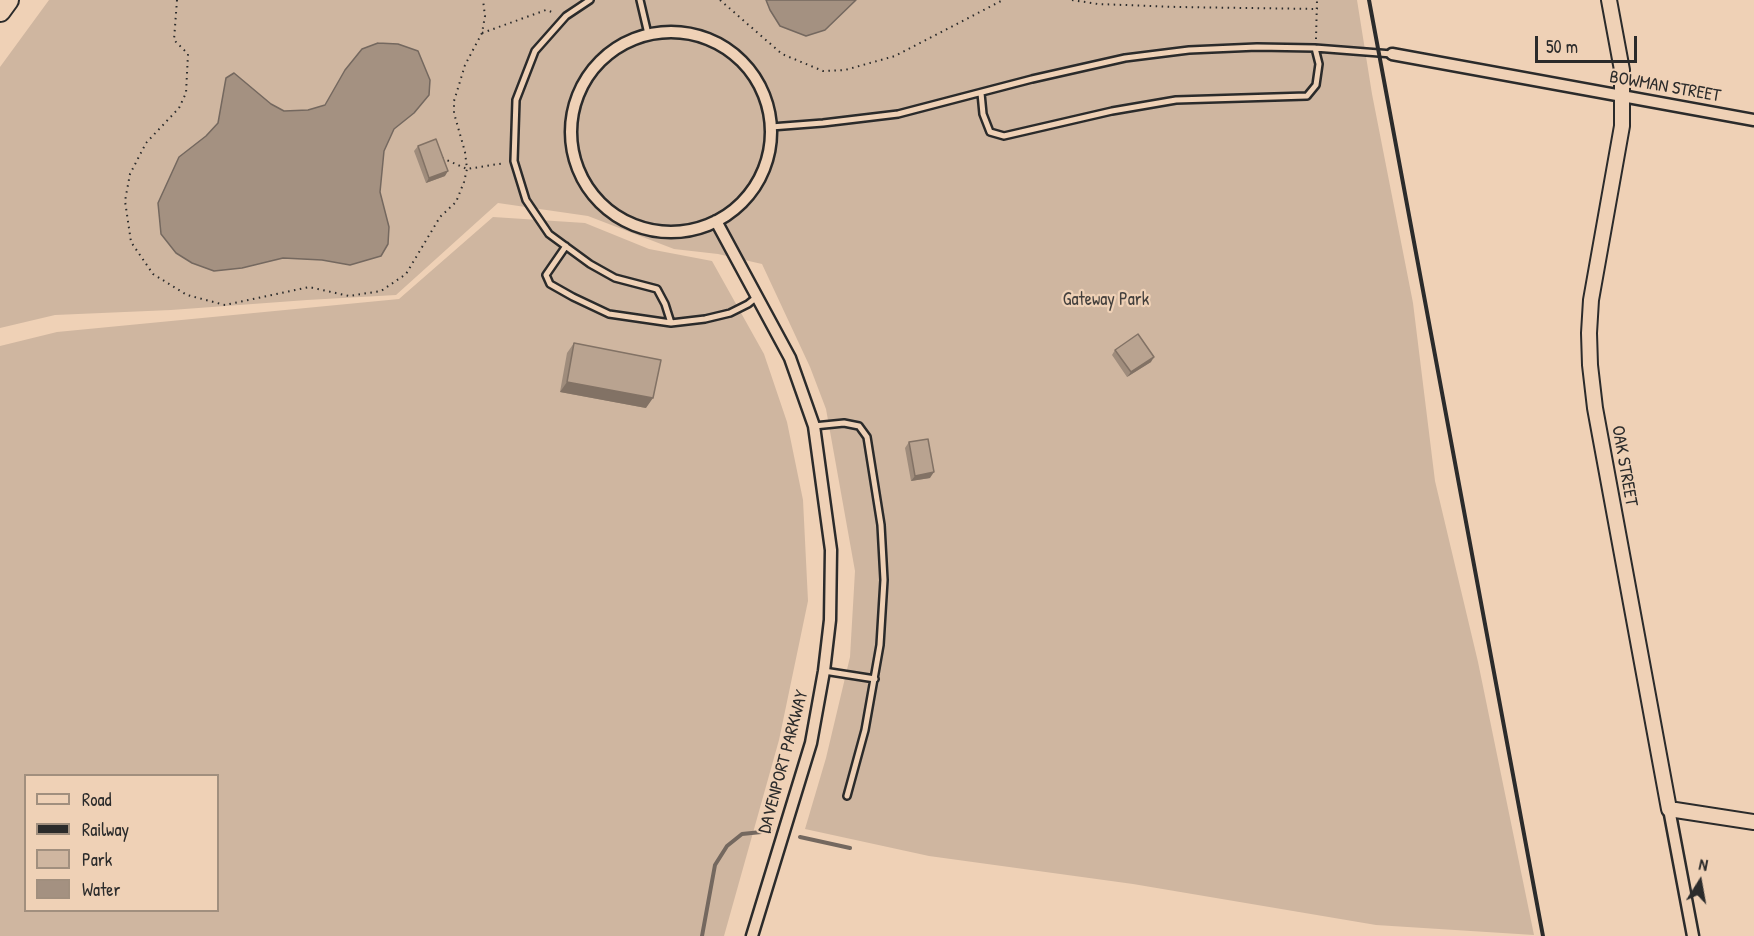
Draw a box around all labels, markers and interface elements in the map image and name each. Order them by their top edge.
scale bar [1538,24,1640,62]
text: 50 m [1546,34,1578,59]
street label: BOWMAN STREET [1608,67,1722,107]
park label: Gateway Park [1063,289,1149,311]
street label: OAK STREET [1606,424,1642,508]
street label: DAVENPORT PARKWAY [755,688,813,836]
legend [24,774,219,912]
text: Road [82,787,112,812]
text: Railway [82,817,129,842]
text: Park [82,847,112,872]
north arrow [1670,852,1730,912]
text: N [1697,853,1710,876]
text: Water [82,877,120,902]

